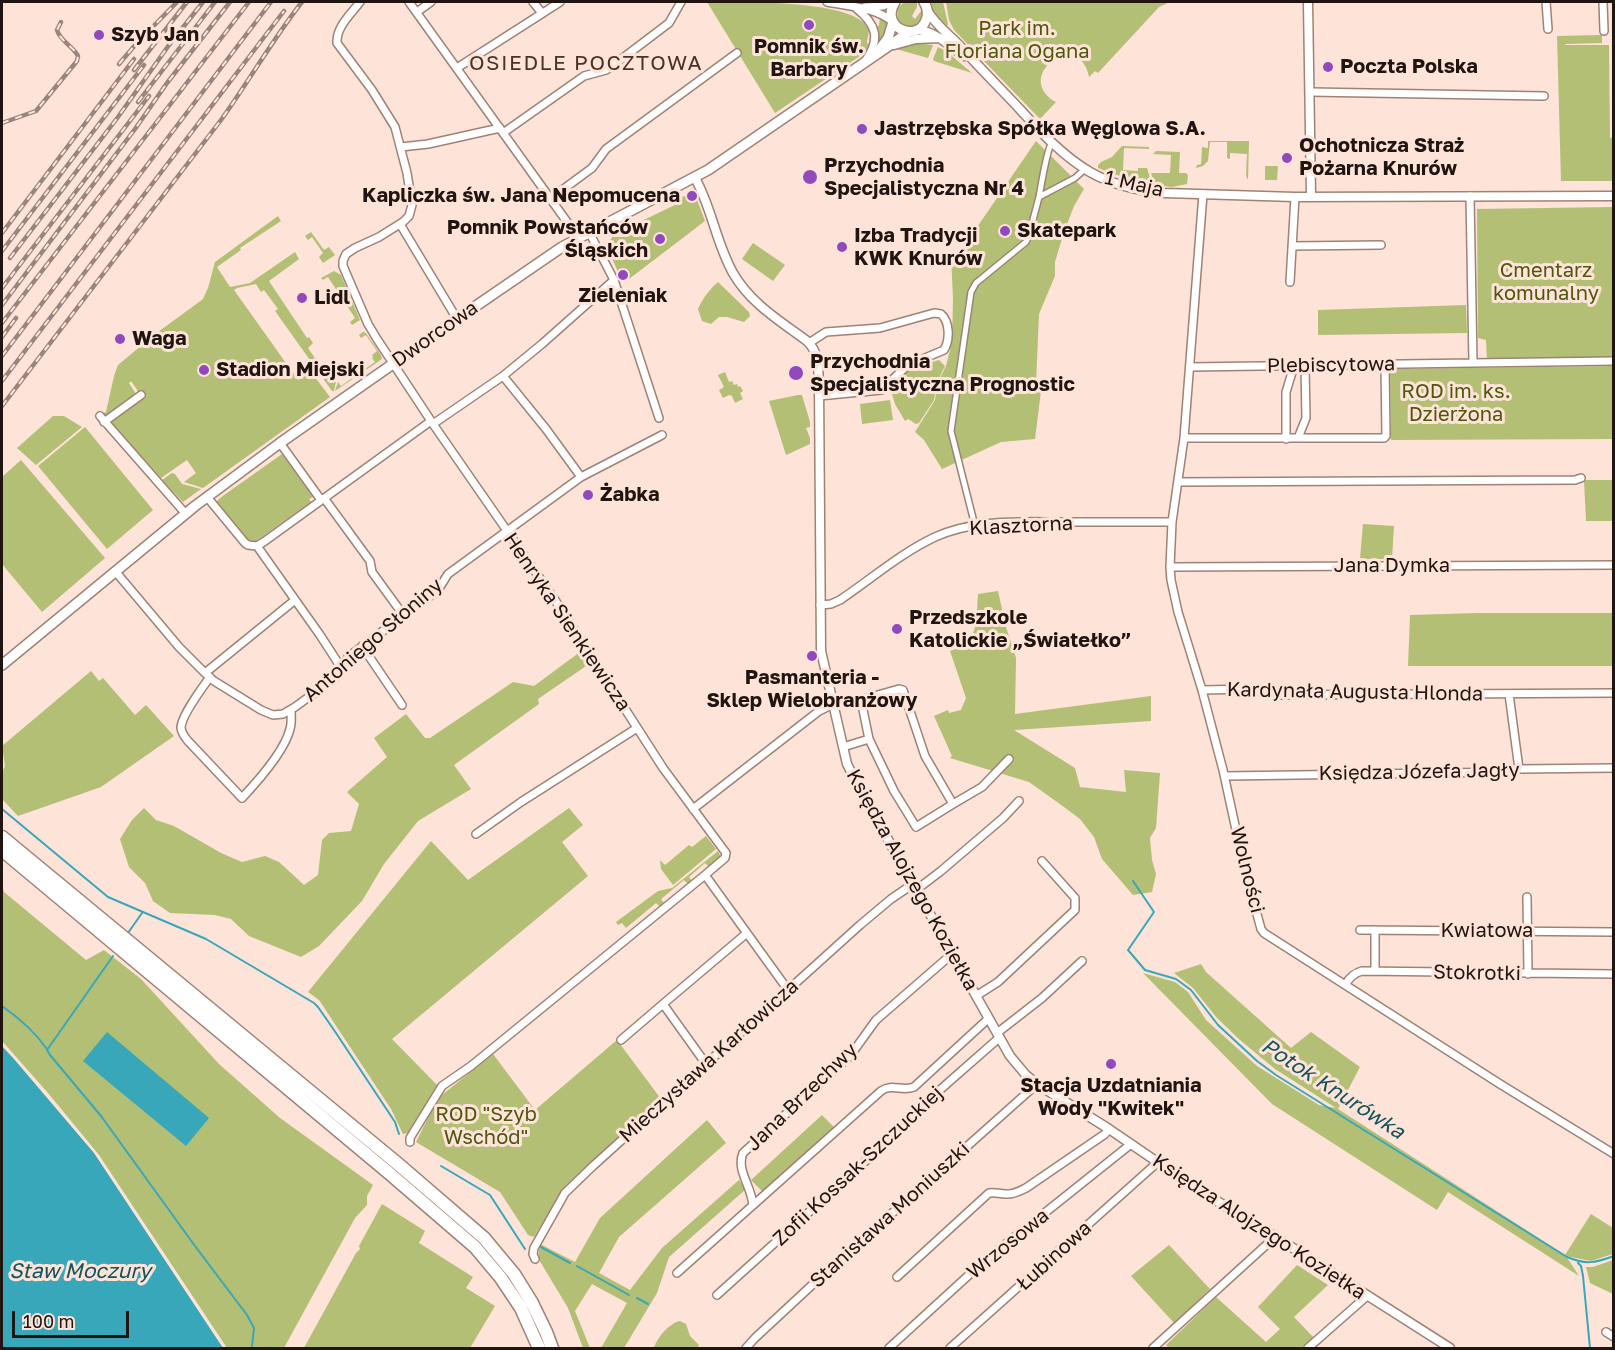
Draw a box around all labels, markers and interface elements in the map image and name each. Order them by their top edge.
park label: Park im. Floriana Ogana [944,17,1090,64]
marker: Pomnik św. Barbary [802,18,816,32]
place label: Szyb Jan [111,23,199,47]
marker: Szyb Jan [92,28,106,42]
place label: Pomnik św. Barbary [754,35,864,82]
district label: OSIEDLE POCZTOWA [469,50,703,76]
place label: Poczta Polska [1340,55,1478,79]
marker: Poczta Polska [1321,60,1335,74]
place label: Jastrzębska Spółka Węglowa S.A. [874,117,1206,141]
marker: Jastrzębska Spółka Węglowa S.A. [855,122,869,136]
place label: Ochotnicza Straż Pożarna Knurów [1299,134,1464,181]
marker: Ochotnicza Straż Pożarna Knurów [1280,151,1294,165]
place label: Przychodnia Specjalistyczna Nr 4 [824,154,1024,201]
street label: 1 Maja [1102,166,1166,202]
marker: Przychodnia Specjalistyczna Nr 4 [801,168,819,186]
place label: Kapliczka św. Jana Nepomucena [362,184,680,208]
marker: Kapliczka św. Jana Nepomucena [685,189,699,203]
place label: Pomnik Powstańców Śląskich [447,216,648,263]
place label: Skatepark [1017,219,1116,243]
place label: Izba Tradycji KWK Knurów [854,224,983,271]
marker: Skatepark [998,224,1012,238]
marker: Pomnik Powstańców Śląskich [653,232,667,246]
marker: Izba Tradycji KWK Knurów [835,240,849,254]
park label: Cmentarz komunalny [1493,259,1599,306]
marker: Zieleniak [616,268,630,282]
place label: Zieleniak [578,284,668,308]
place label: Lidl [314,286,350,310]
marker: Lidl [295,291,309,305]
street label: Dworcowa [387,296,483,372]
place label: Waga [132,327,186,351]
marker: Waga [113,332,127,346]
place label: Przychodnia Specjalistyczna Prognostic [810,350,1075,397]
street label: Plebiscytowa [1267,352,1395,378]
place label: Stadion Miejski [216,358,365,382]
marker: Stadion Miejski [197,363,211,377]
marker: Przychodnia Specjalistyczna Prognostic [787,364,805,382]
park label: ROD im. ks. Dzierżona [1401,380,1511,427]
place label: Żabka [600,483,659,507]
marker: Żabka [581,488,595,502]
street label: Klasztorna [968,511,1074,541]
street label: Henryka Sienkiewicza [498,528,636,716]
street label: Jana Dymka [1334,554,1450,578]
street label: Antoniego Słoniny [299,573,447,707]
place label: Przedszkole Katolickie „Światełko” [909,606,1132,653]
marker: Przedszkole Katolickie „Światełko” [890,622,904,636]
marker: Pasmanteria - Sklep Wielobranżowy [805,649,819,663]
place label: Pasmanteria - Sklep Wielobranżowy [706,666,918,713]
street label: Kardynała Augusta Hlonda [1227,678,1483,706]
street label: Księdza Józefa Jagły [1318,758,1520,786]
street label: Księdza Alojzego Koziełka [841,765,983,995]
street label: Wolności [1225,824,1269,916]
street label: Kwiatowa [1441,919,1533,943]
street label: Stokrotki [1433,960,1521,986]
street label: Mieczysława Karłowicza [614,974,804,1148]
water label: Potok Knurówka [1257,1033,1409,1145]
street label: Jana Brzechwy [742,1038,862,1156]
marker: Stacja Uzdatniania Wody "Kwitek" [1104,1057,1118,1071]
place label: Stacja Uzdatniania Wody "Kwitek" [1020,1074,1202,1121]
street label: Zofii Kossak-Szczuckiej [768,1081,948,1251]
park label: ROD "Szyb Wschód" [435,1103,537,1150]
street label: Stanisława Moniuszki [805,1137,975,1293]
street label: Księdza Alojzego Koziełka [1148,1149,1370,1305]
street label: Wrzosowa [962,1204,1054,1284]
street label: Łubinowa [1012,1216,1096,1296]
water label: Staw Moczury [9,1258,151,1284]
scale bar [15,1299,132,1337]
text: 100 m [23,1310,74,1332]

